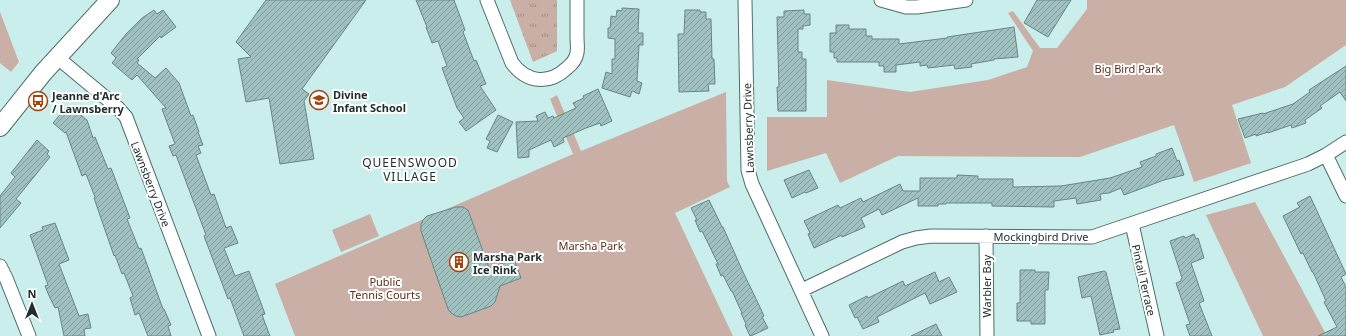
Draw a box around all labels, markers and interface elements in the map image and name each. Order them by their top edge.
park label: Big Bird Park [1095,61,1162,76]
street label: Lawnsberry Drive [739,83,757,173]
place label: Divine Infant School [333,87,406,115]
place label: Jeanne d'Arc / Lawnsberry [51,88,125,116]
school or university icon: Divine Infant School [308,89,330,111]
bus stop icon: Jeanne d'Arc / Lawnsberry [27,90,49,112]
street label: Lawnsberry Drive [128,139,174,229]
district label: QUEENSWOOD VILLAGE [362,154,458,185]
street label: Mockingbird Drive [994,229,1088,244]
park label: Marsha Park [558,238,624,253]
street label: Pintail Terrace [1128,243,1160,317]
place label: Marsha Park Ice Rink [473,249,542,277]
building icon: Marsha Park Ice Rink [448,251,470,273]
street label: Warbler Bay [979,254,994,317]
park label: Public Tennis Courts [350,274,420,302]
north arrow [12,284,52,324]
text: N [28,286,36,301]

